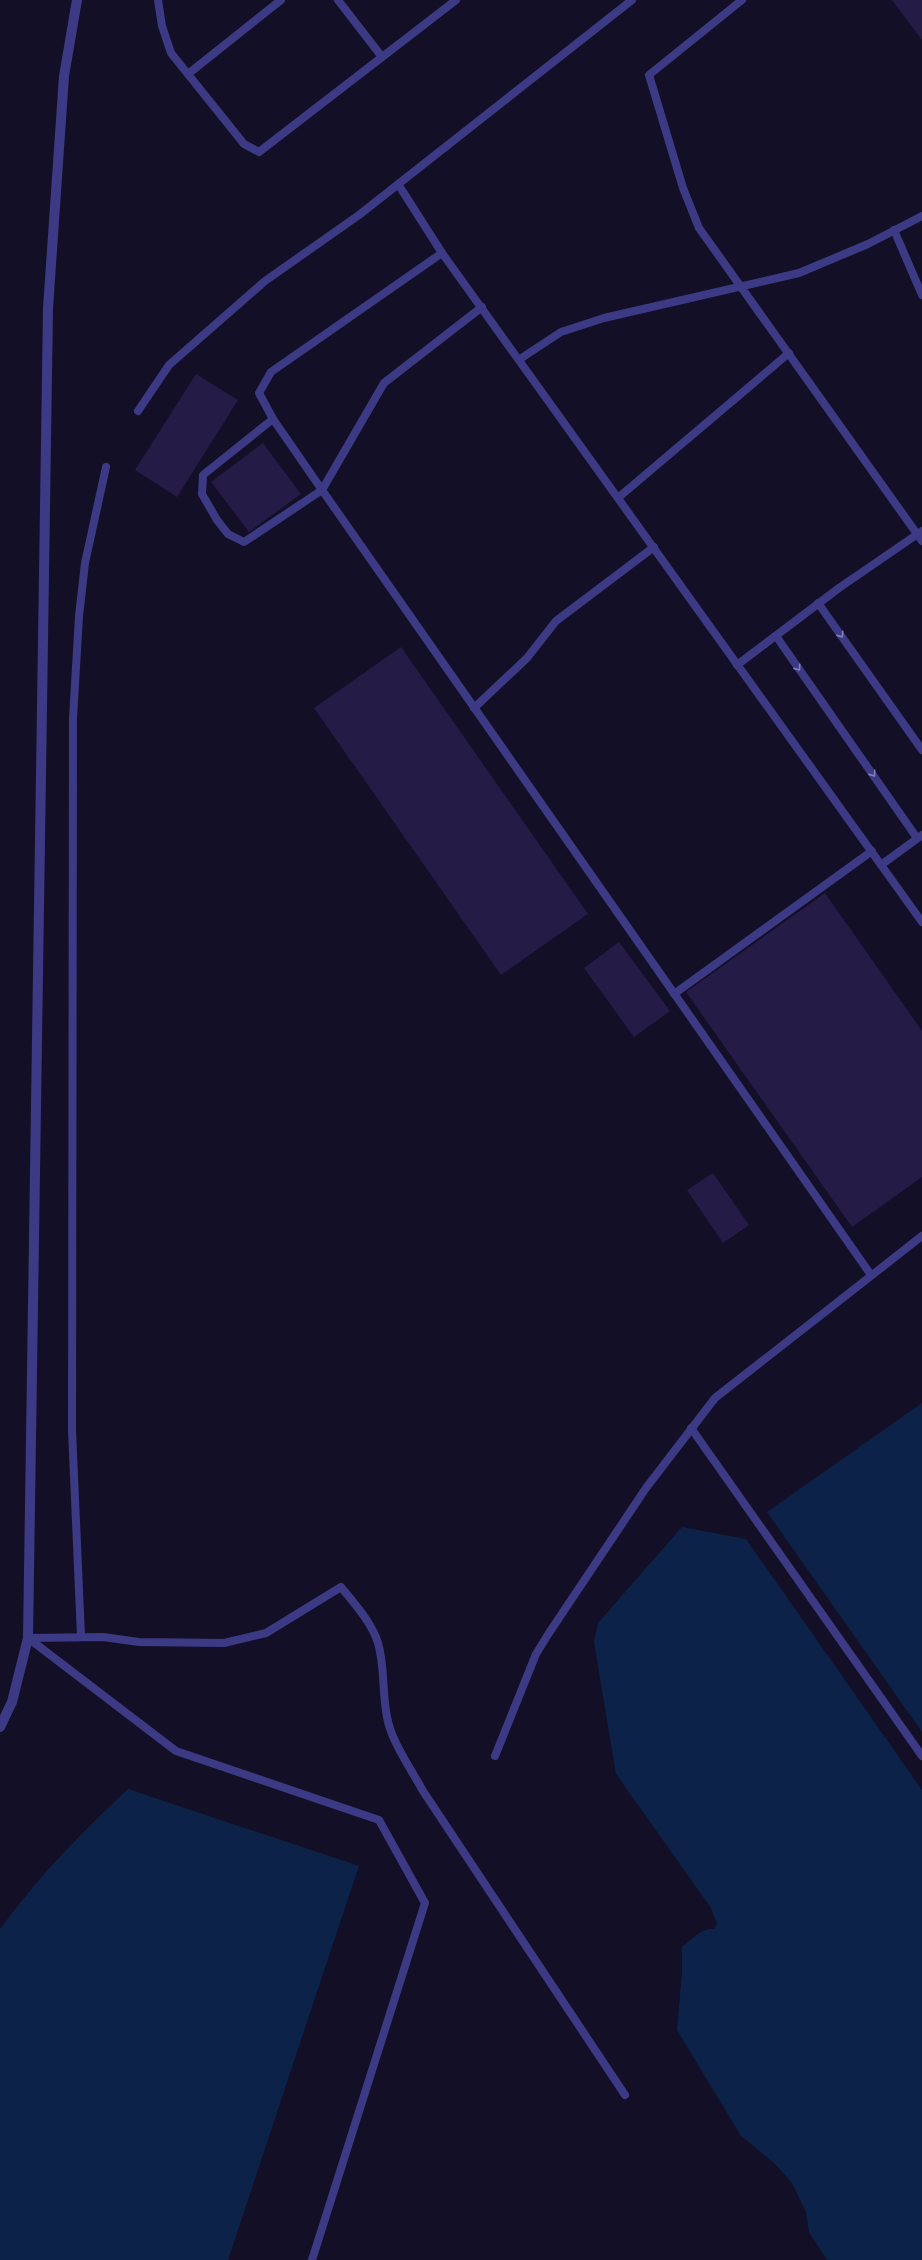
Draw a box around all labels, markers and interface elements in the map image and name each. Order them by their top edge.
one-way arrow [836,631,843,638]
one-way arrow [793,664,801,671]
one-way arrow [868,770,875,777]

